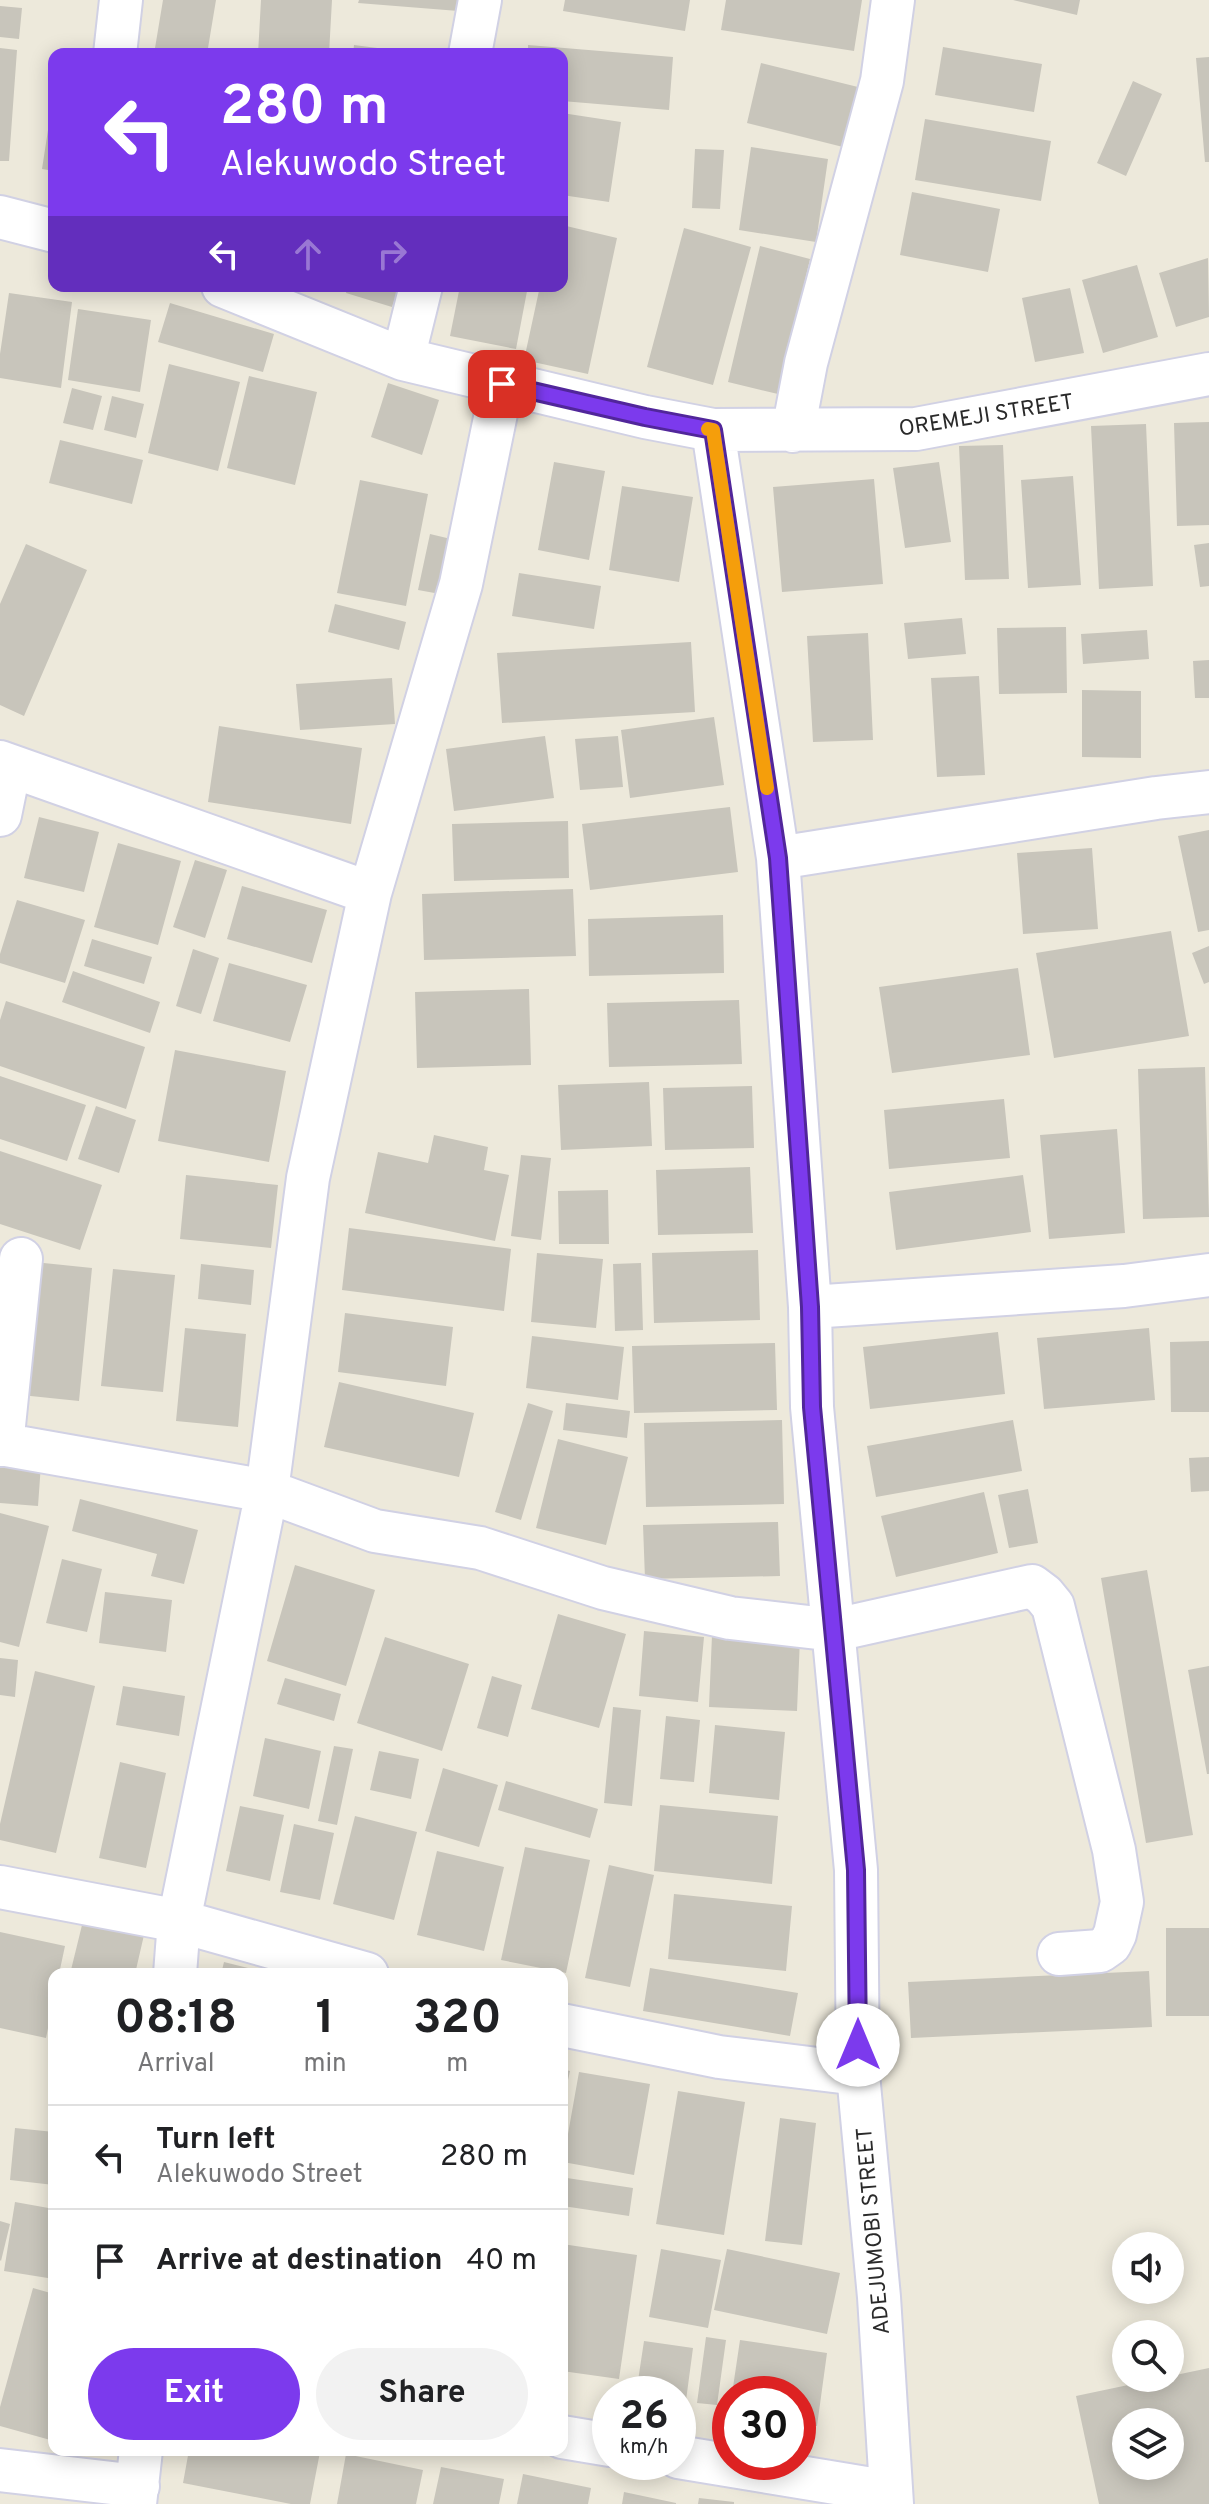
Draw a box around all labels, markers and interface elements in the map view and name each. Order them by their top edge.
text: 280 m [220,74,388,144]
icon: left [88,80,192,184]
text: Alekuwodo Street [220,143,506,189]
icon: left [202,232,246,276]
icon: ahead [286,232,330,276]
icon: right [370,232,414,276]
pin [468,350,536,418]
icon: arrive [480,362,524,406]
street label: OREMEJI STREET [897,389,1076,444]
text: 08:18 [114,1990,237,2050]
text: 1 [315,1990,335,2050]
text: 320 [413,1990,502,2050]
position arrow [816,2003,900,2087]
text: Arrival [137,2048,214,2081]
text: min [303,2048,347,2081]
text: m [446,2048,468,2081]
text: Turn left [156,2122,276,2159]
street label: ADEJUMOBI STREET [852,2126,897,2336]
icon: left [88,2135,132,2179]
text: 280 m [440,2139,528,2176]
text: Alekuwodo Street [156,2159,363,2192]
map controls [1112,2232,1184,2480]
button: sound [1112,2232,1184,2304]
icon: arrive [88,2239,132,2283]
text: Arrive at destination [156,2243,442,2280]
text: 40 m [466,2243,537,2280]
button: search [1112,2320,1184,2392]
button: Exit [88,2348,300,2440]
button: Share [316,2348,528,2440]
speed limit sign: 30 [712,2376,816,2480]
text: 26 [619,2393,669,2443]
button: layers [1112,2408,1184,2480]
text: km/h [620,2435,668,2461]

